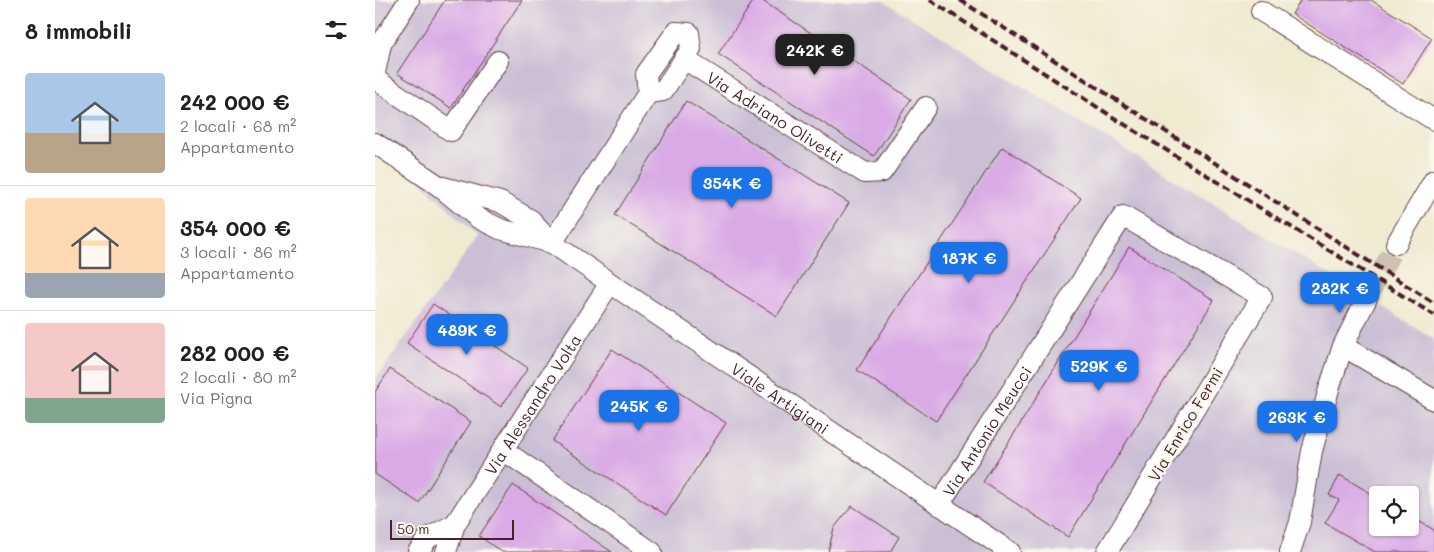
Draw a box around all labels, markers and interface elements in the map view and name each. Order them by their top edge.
icon: filters [322,16,350,44]
text: 8 immobili [25,17,132,44]
pin: 242K € [774,34,856,76]
text: 242K € [786,39,844,60]
street label: Via Adriano Olivetti [703,66,847,167]
text: 242 000 € [180,88,289,115]
icon: home [65,93,125,153]
text: 2 locali · 68 m² [180,115,296,136]
text: Appartamento [180,136,294,157]
pin: 354K € [691,166,773,209]
text: 354K € [703,172,761,193]
text: 354 000 € [180,214,291,241]
icon: home [65,218,125,278]
text: 3 locali · 86 m² [180,241,297,262]
pin: 187K € [928,242,1010,284]
text: 187K € [941,247,997,268]
text: Appartamento [180,262,294,283]
pin: 282K € [1299,272,1381,314]
text: 282K € [1311,277,1369,298]
pin: 489K € [426,314,508,356]
text: 489K € [438,319,496,340]
street label: Via Alessandro Volta [479,330,585,478]
text: 282 000 € [180,339,289,366]
icon: home [65,343,125,403]
pin: 529K € [1058,350,1140,392]
text: 529K € [1070,355,1128,376]
street label: Viale Artigiani [728,357,833,438]
street label: Via Antonio Meucci [937,362,1036,500]
street label: Via Enrico Fermi [1143,363,1227,485]
text: 2 locali · 80 m² [180,366,297,387]
text: Via Pigna [180,387,253,408]
pin: 245K € [598,390,680,432]
text: 245K € [610,395,668,416]
pin: 263K € [1256,400,1338,443]
text: 263K € [1268,406,1326,427]
map controls [1369,486,1419,536]
button: locate [1369,486,1419,536]
scale bar [390,517,514,540]
text: 50 m [397,519,429,538]

